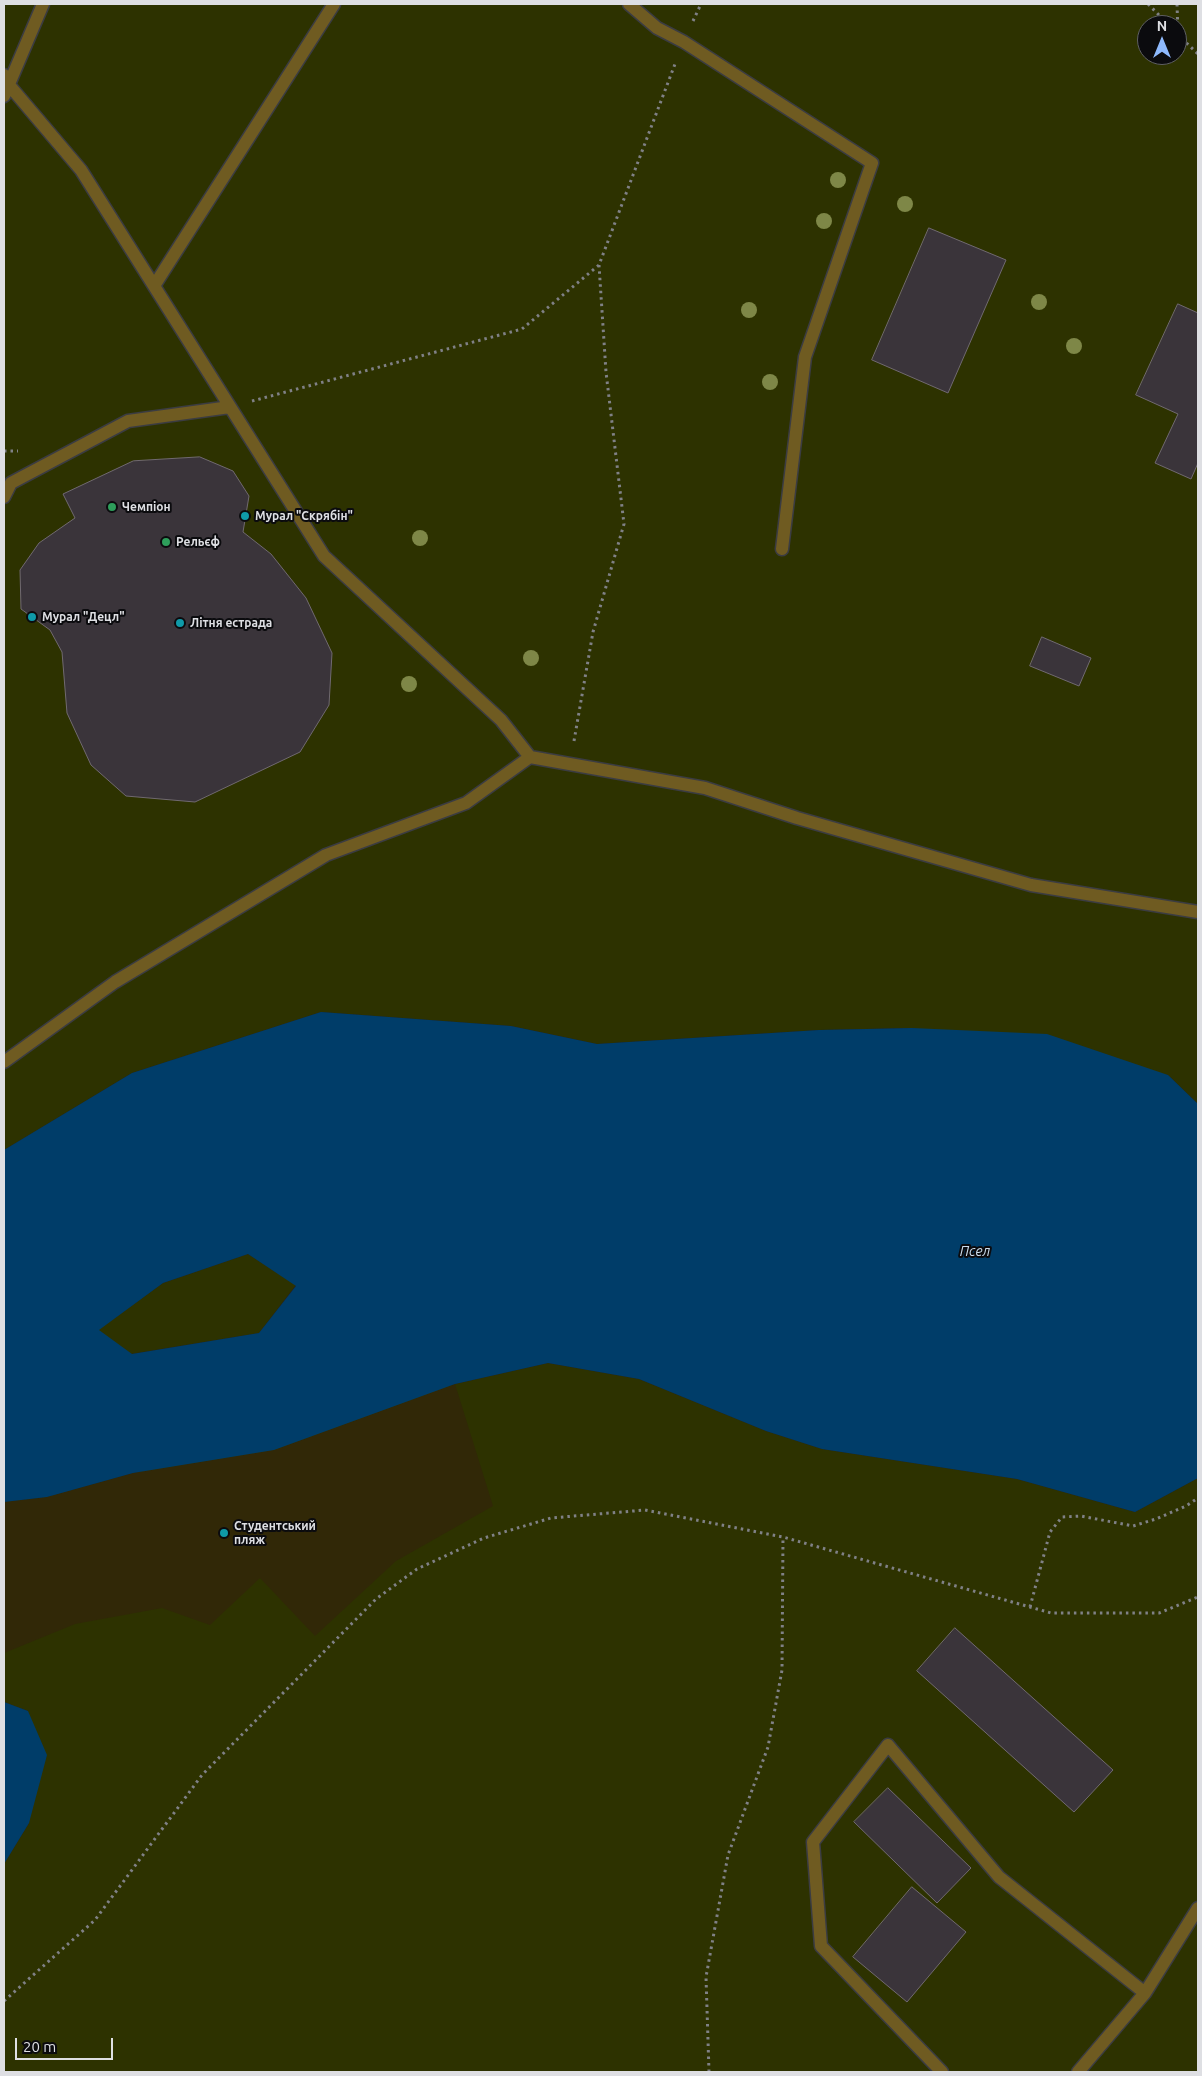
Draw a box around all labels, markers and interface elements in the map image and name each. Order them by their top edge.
north arrow [1137,15,1187,65]
text: N [1157,18,1167,34]
place label: Чемпіон [122,500,171,514]
marker: Чемпіон [106,501,118,513]
place label: Мурал "Скрябін" [255,509,353,523]
marker: Мурал "Скрябін" [239,510,251,522]
place label: Рельєф [176,535,220,549]
marker: Рельєф [160,536,172,548]
place label: Мурал "Децл" [42,610,125,624]
marker: Мурал "Децл" [26,611,38,623]
place label: Літня естрада [190,616,272,630]
marker: Літня естрада [174,617,186,629]
water label: Псел [960,1243,990,1259]
place label: Студентський пляж [234,1519,316,1547]
marker: Студентський пляж [218,1527,230,1539]
scale bar [18,2028,115,2060]
text: 20 m [23,2038,56,2055]

